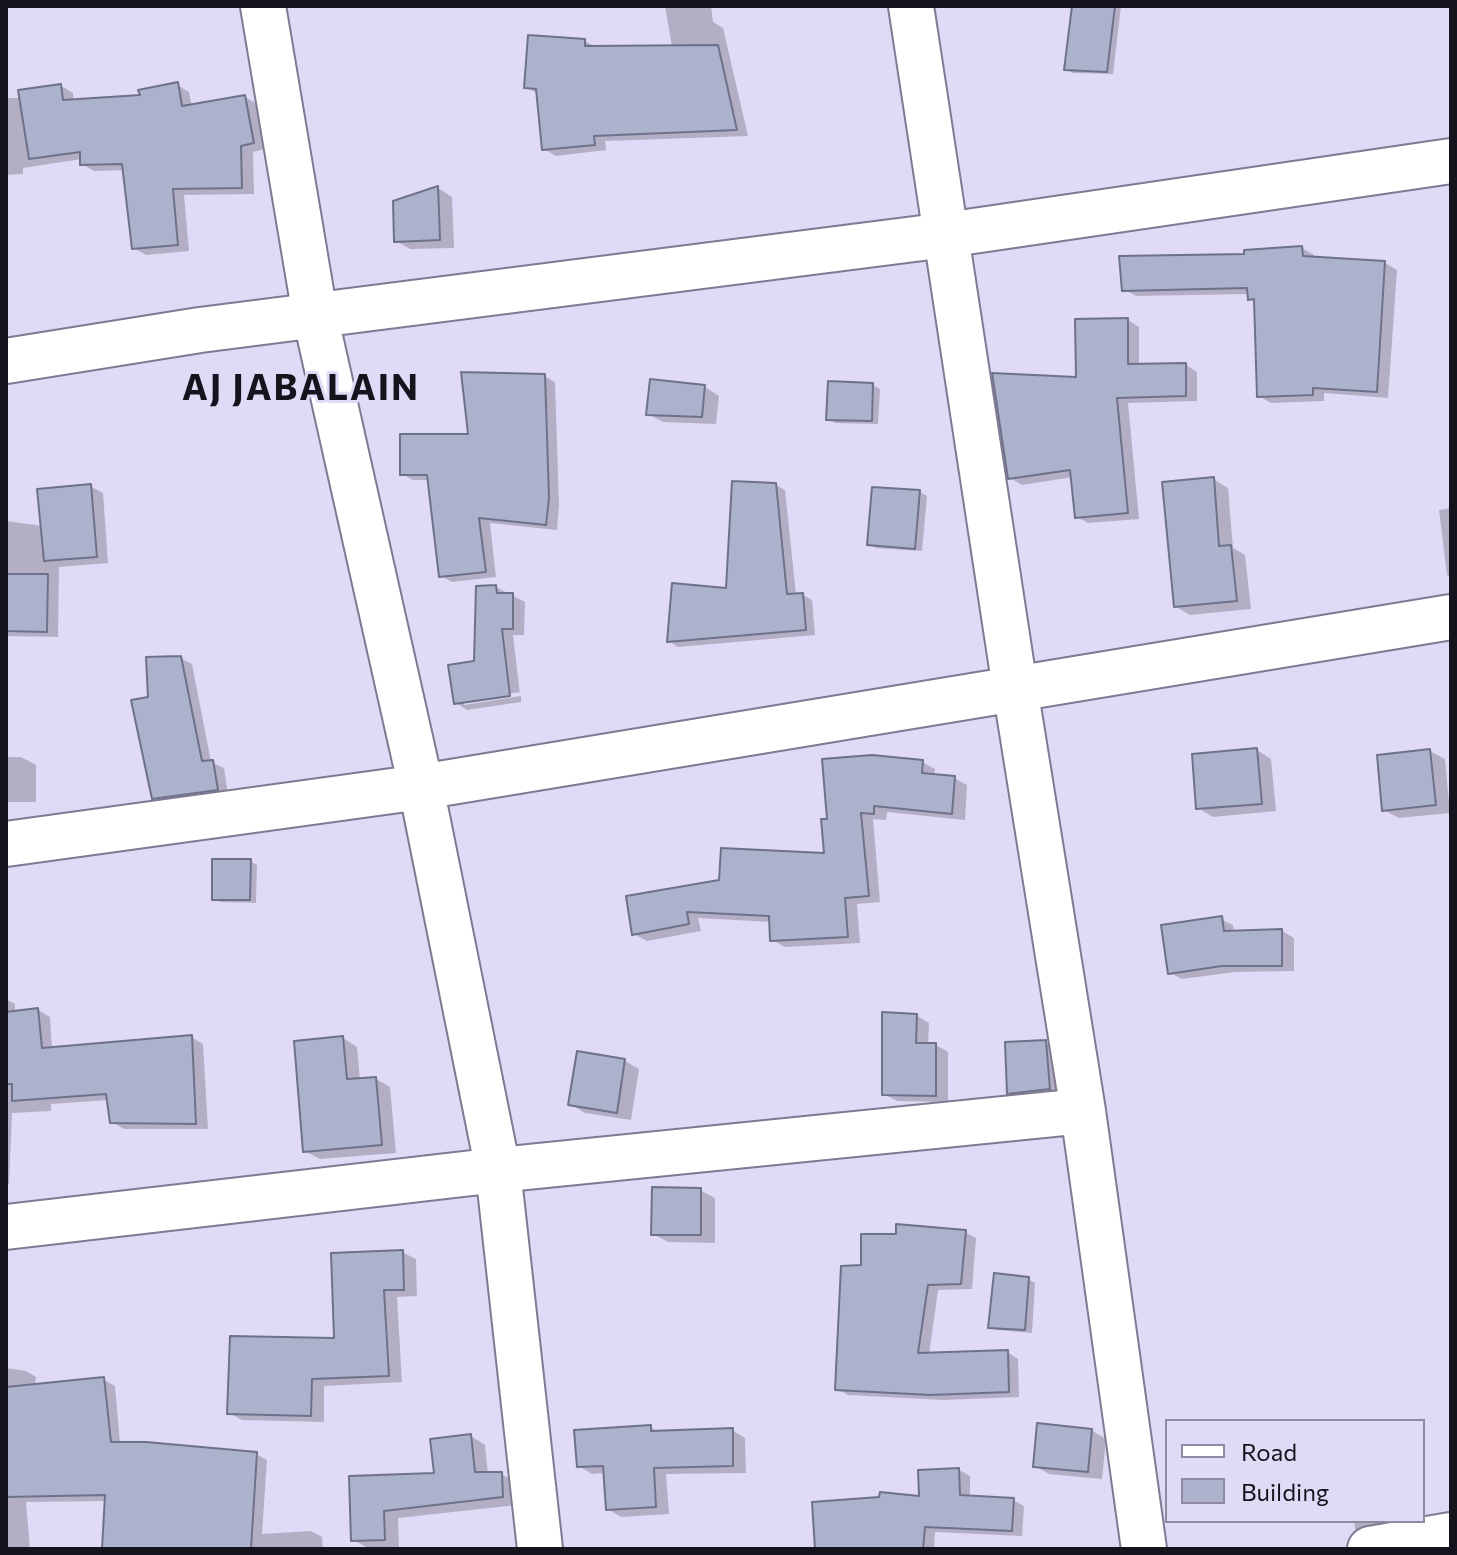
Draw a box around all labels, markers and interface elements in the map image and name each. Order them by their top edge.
district label: AJ JABALAIN [182,366,420,410]
legend [1165,1419,1425,1523]
text: Road [1241,1437,1297,1466]
text: Building [1241,1477,1329,1506]

